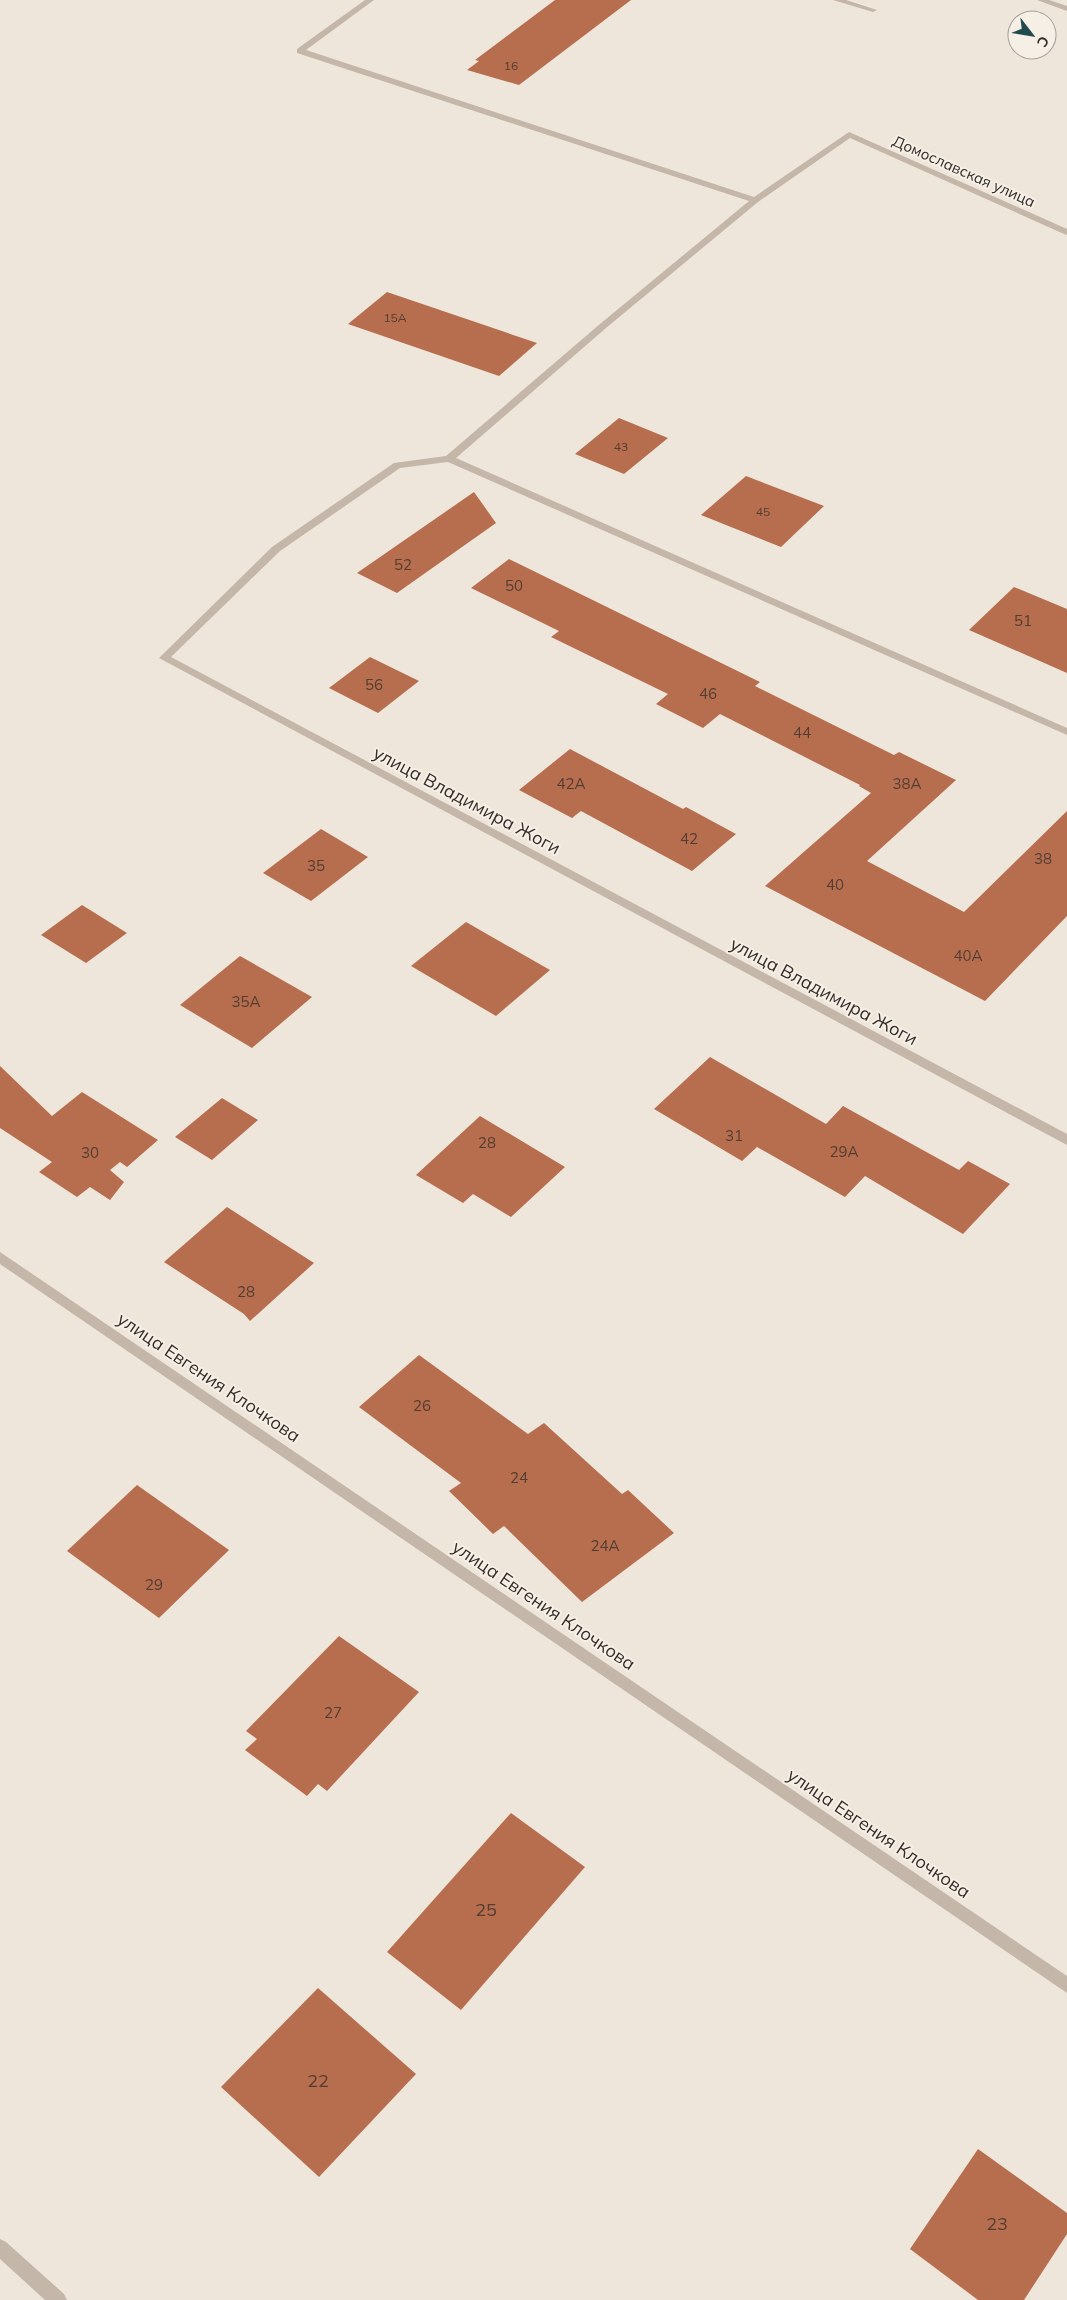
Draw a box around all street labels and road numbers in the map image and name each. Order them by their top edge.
street label: Домославская улица [890,131,1038,211]
street label: улица Владимира Жоги [369,741,565,859]
street label: улица Владимира Жоги [726,932,922,1050]
street label: улица Евгения Клочкова [113,1307,305,1447]
street label: улица Евгения Клочкова [448,1535,640,1675]
street label: улица Евгения Клочкова [783,1763,975,1903]

